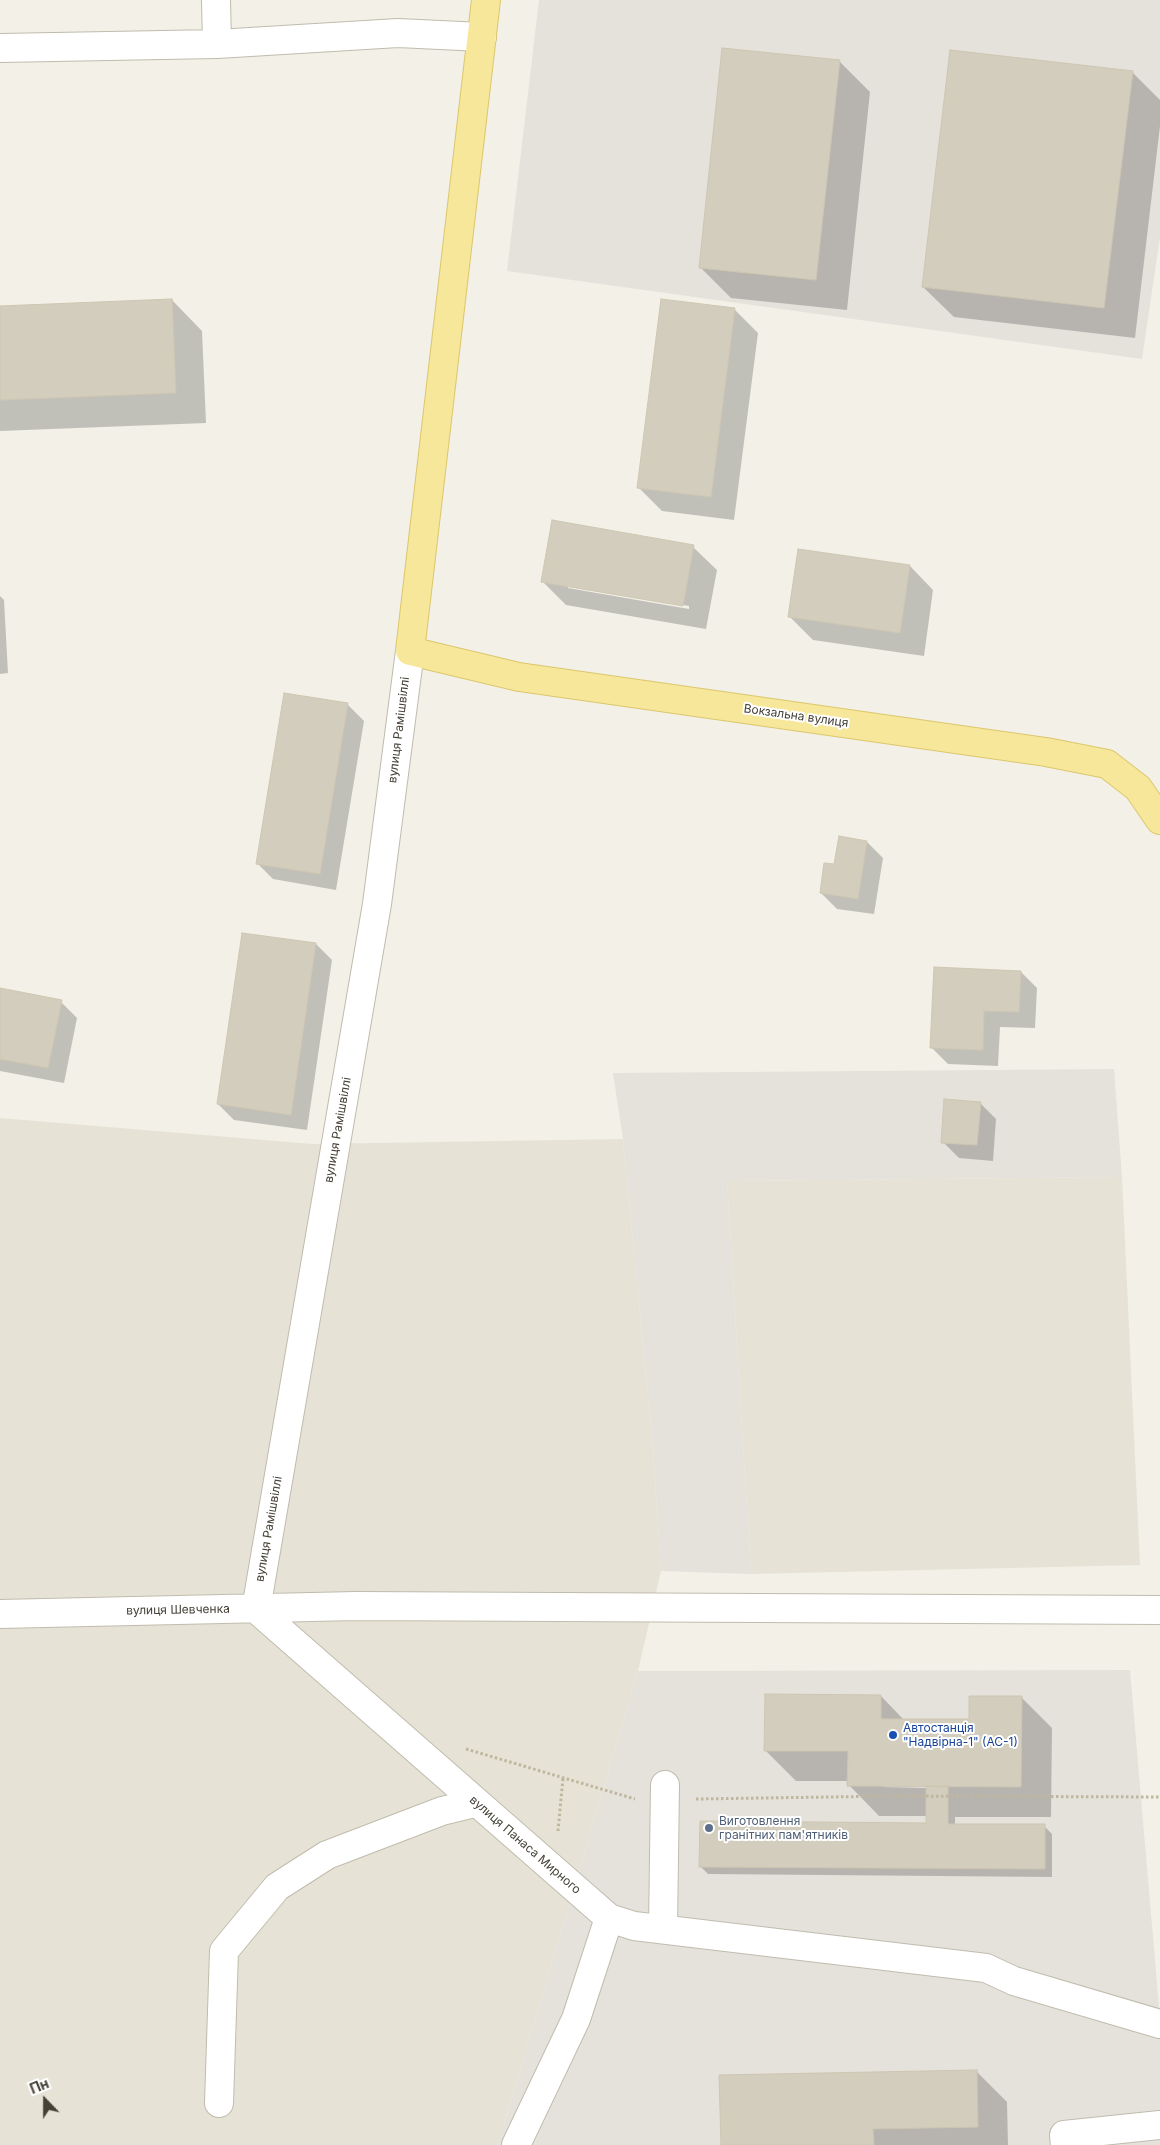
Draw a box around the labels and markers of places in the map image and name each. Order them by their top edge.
place label: Автостанція "Надвірна-1" (АС-1) [903,1721,1018,1749]
marker: Автостанція "Надвірна-1" (АС-1) [887,1729,899,1741]
place label: Виготовлення гранітних пам'ятників [719,1814,848,1842]
marker: Виготовлення гранітних пам'ятників [703,1822,715,1834]

